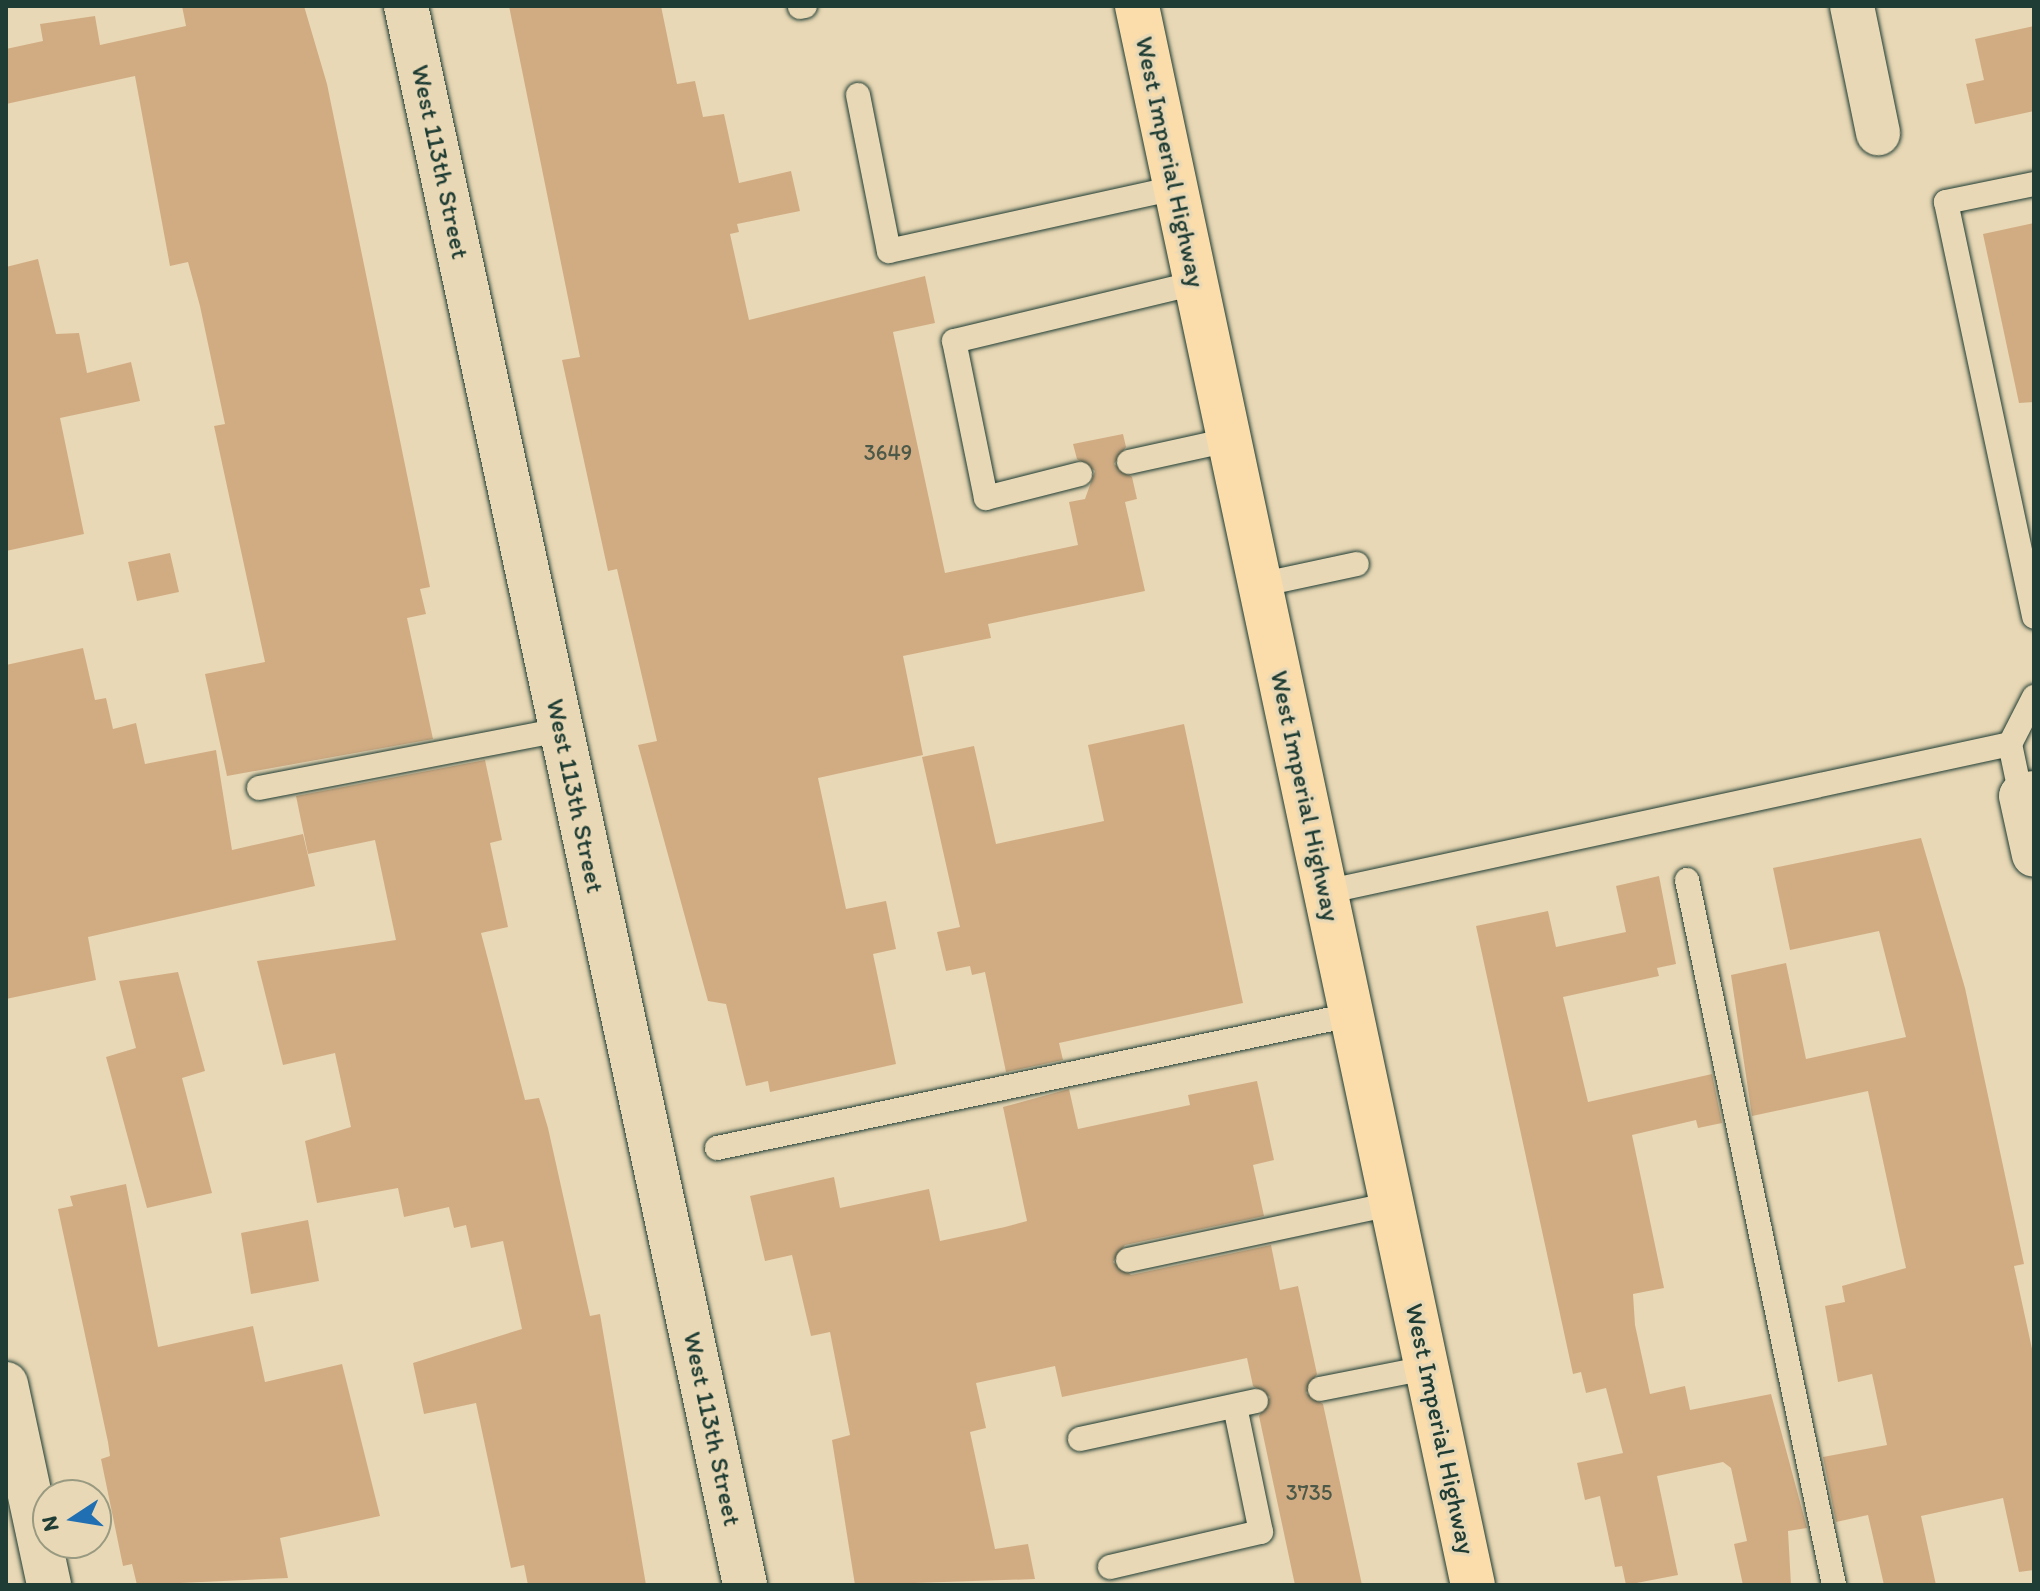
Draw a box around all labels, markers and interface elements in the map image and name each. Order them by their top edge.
street label: West Imperial Highway [1128,34,1212,290]
street label: West 113th Street [404,62,476,262]
house number: 3649 [864,440,912,466]
street label: West Imperial Highway [1263,668,1347,924]
street label: West 113th Street [539,696,611,896]
street label: West Imperial Highway [1398,1301,1482,1557]
street label: West 113th Street [676,1329,748,1529]
north arrow [32,1479,112,1559]
house number: 3735 [1286,1480,1332,1506]
text: N [35,1514,65,1534]

